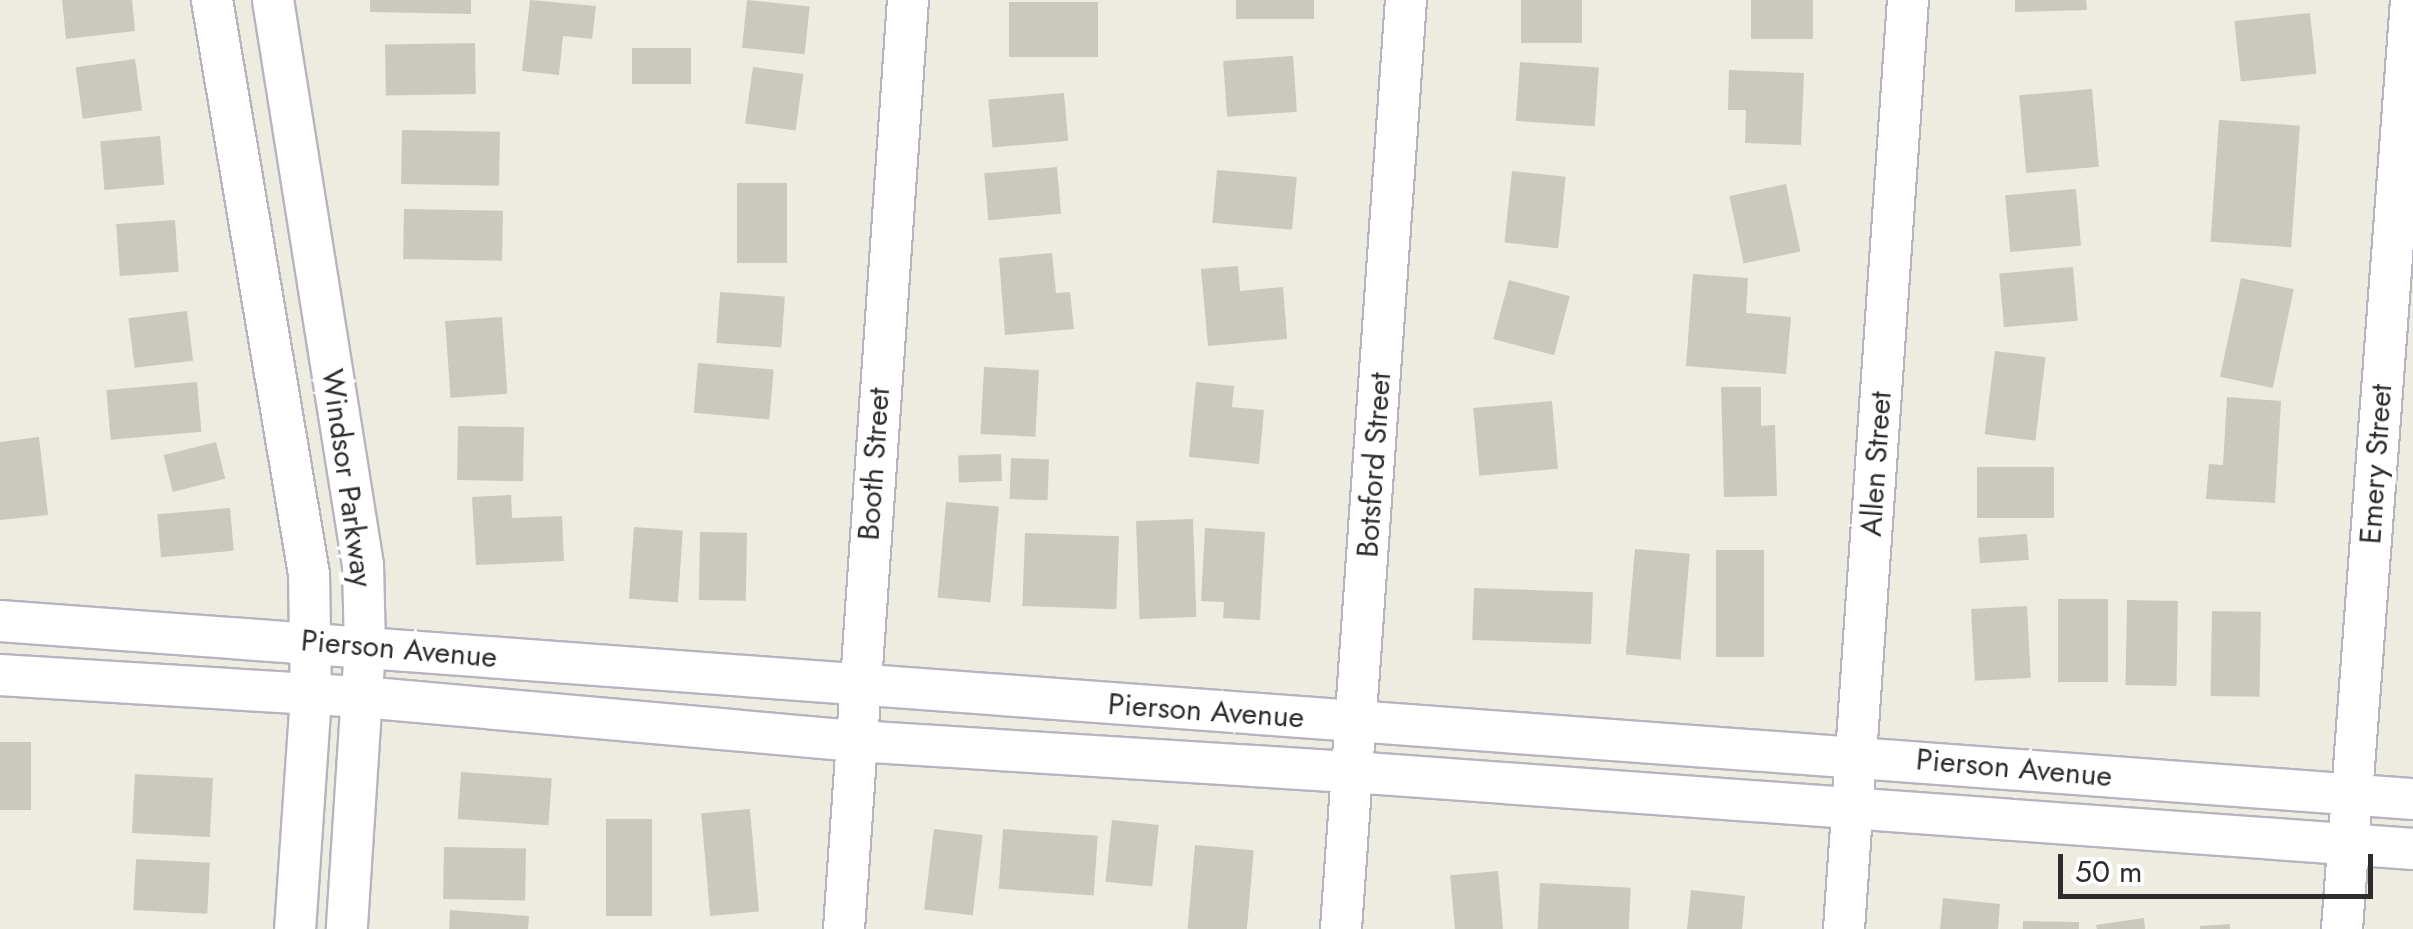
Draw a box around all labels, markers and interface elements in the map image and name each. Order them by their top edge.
street label: Windsor Parkway [314,367,380,589]
street label: Botsford Street [1350,371,1398,559]
street label: Emery Street [2352,383,2400,545]
street label: Booth Street [851,386,897,542]
street label: Allen Street [1853,390,1899,538]
street label: Pierson Avenue [299,622,499,676]
street label: Pierson Avenue [1107,686,1305,736]
street label: Pierson Avenue [1914,741,2114,795]
scale bar [2063,834,2378,896]
text: 50 m [2075,850,2142,893]

